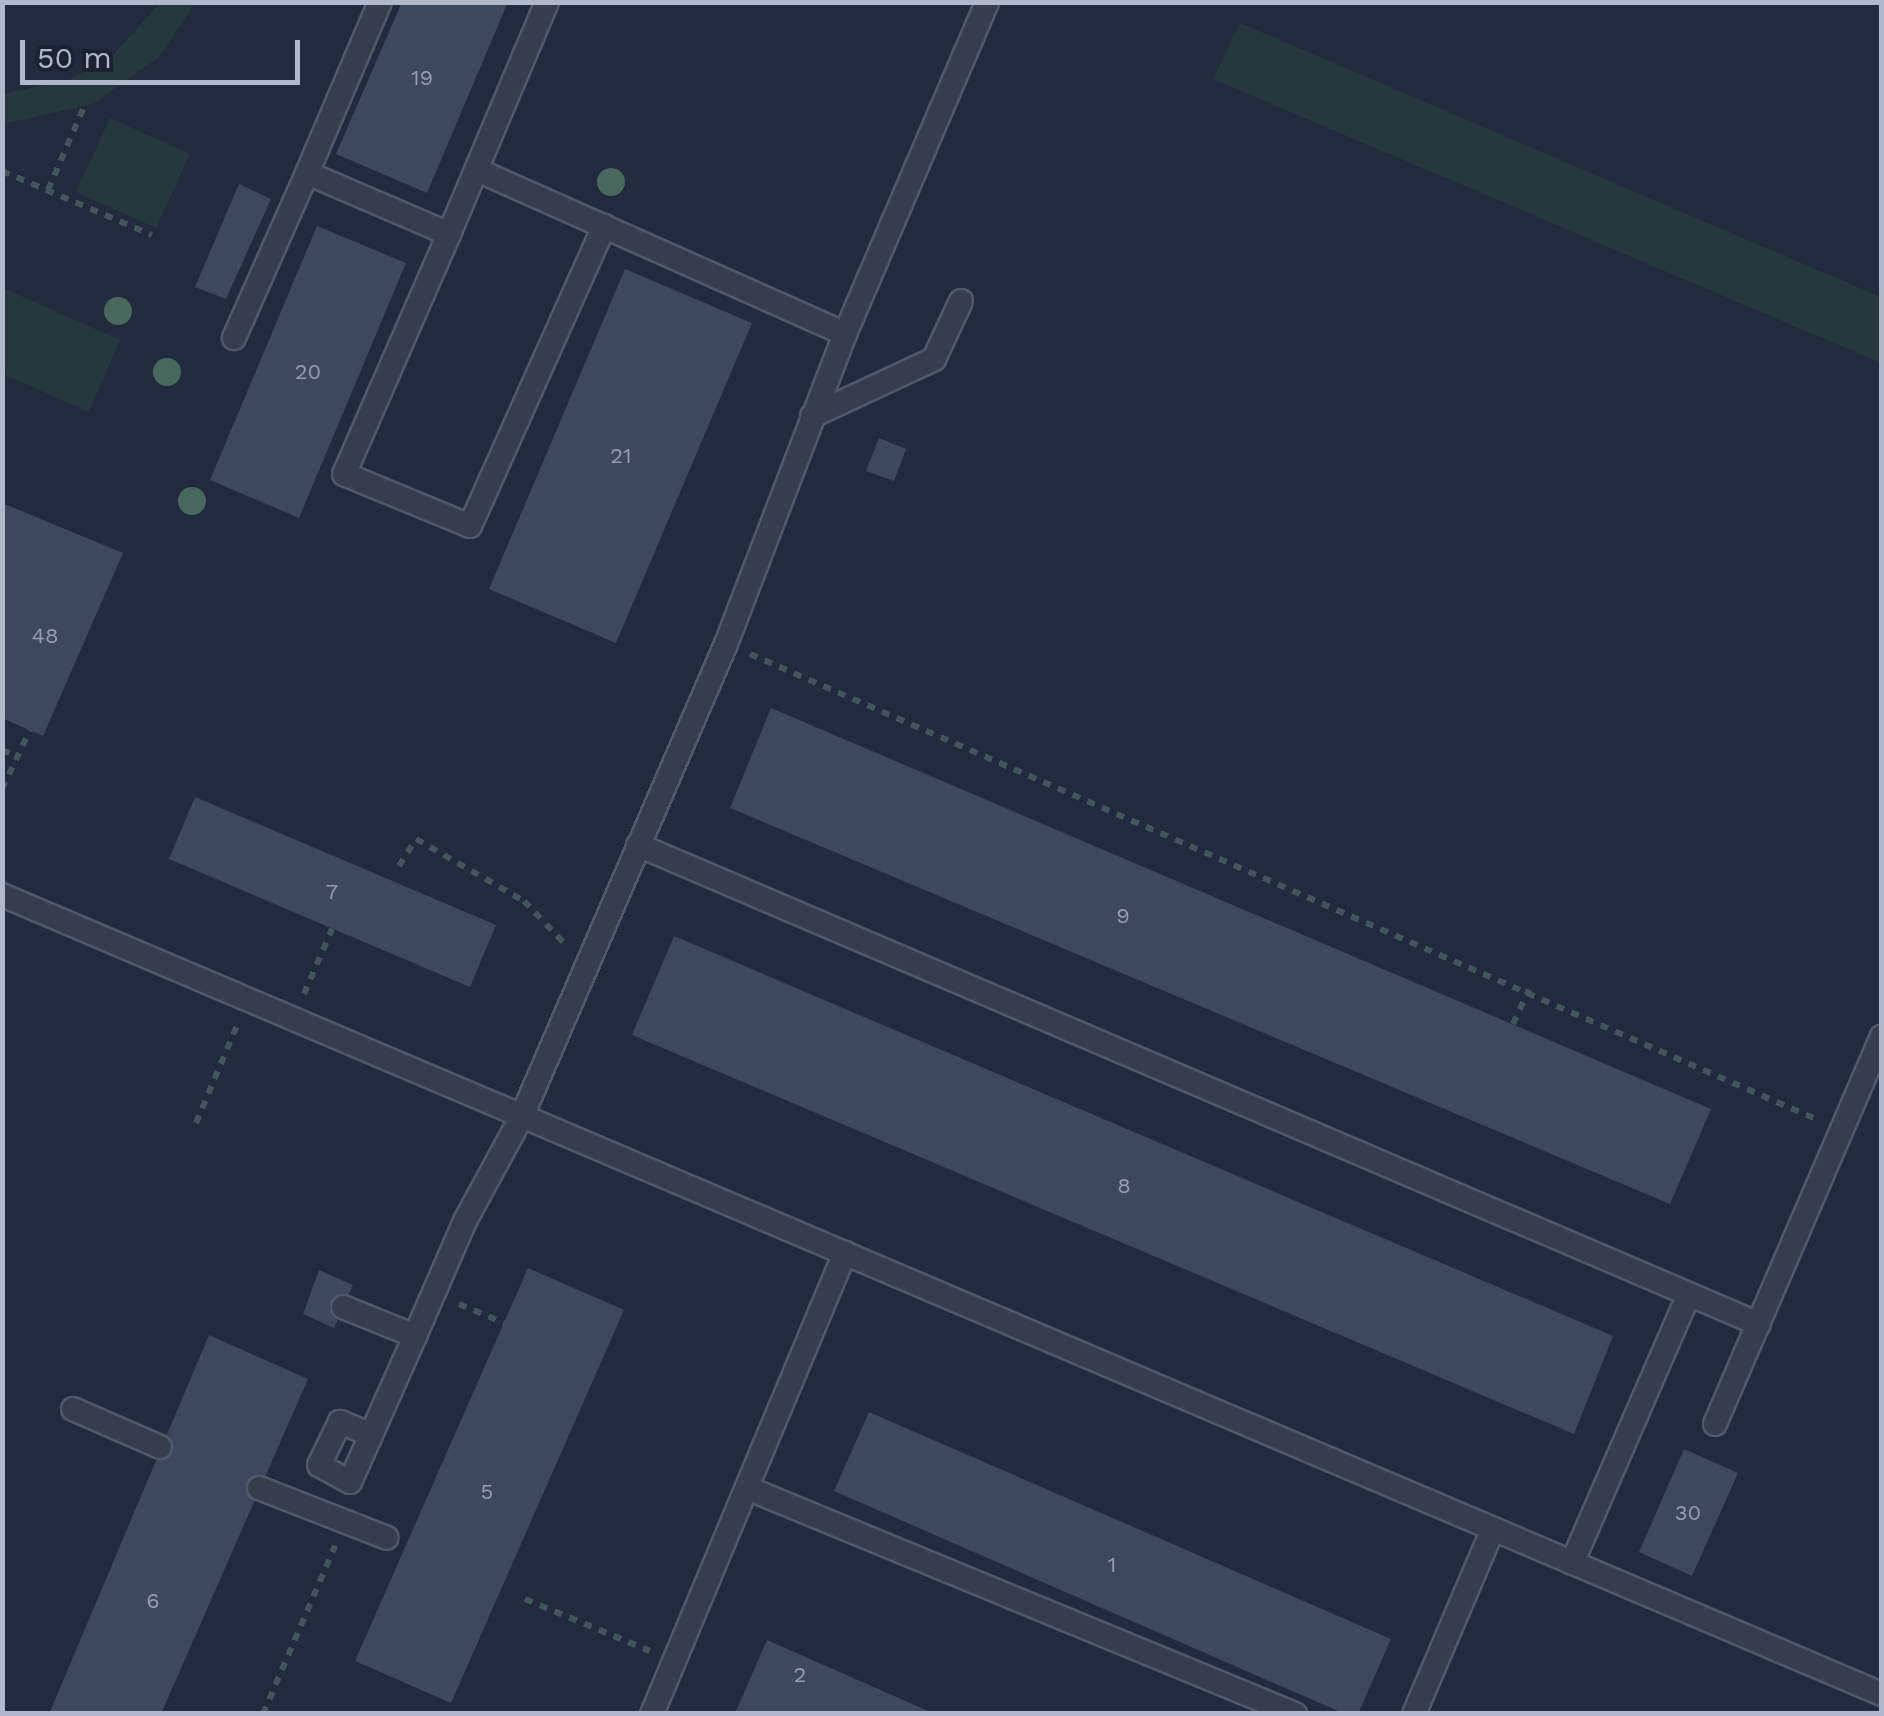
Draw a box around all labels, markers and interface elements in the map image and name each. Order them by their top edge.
scale bar [25,20,305,82]
text: 50 m [37,40,112,75]
house number: 19 [411,65,433,91]
house number: 20 [295,359,321,385]
house number: 21 [610,443,632,469]
house number: 48 [32,623,58,649]
house number: 7 [326,879,338,905]
house number: 9 [1116,903,1130,929]
house number: 8 [1117,1173,1131,1199]
house number: 5 [481,1479,493,1505]
house number: 30 [1675,1500,1701,1526]
house number: 1 [1108,1552,1116,1578]
house number: 6 [146,1588,160,1614]
house number: 2 [794,1662,806,1688]

